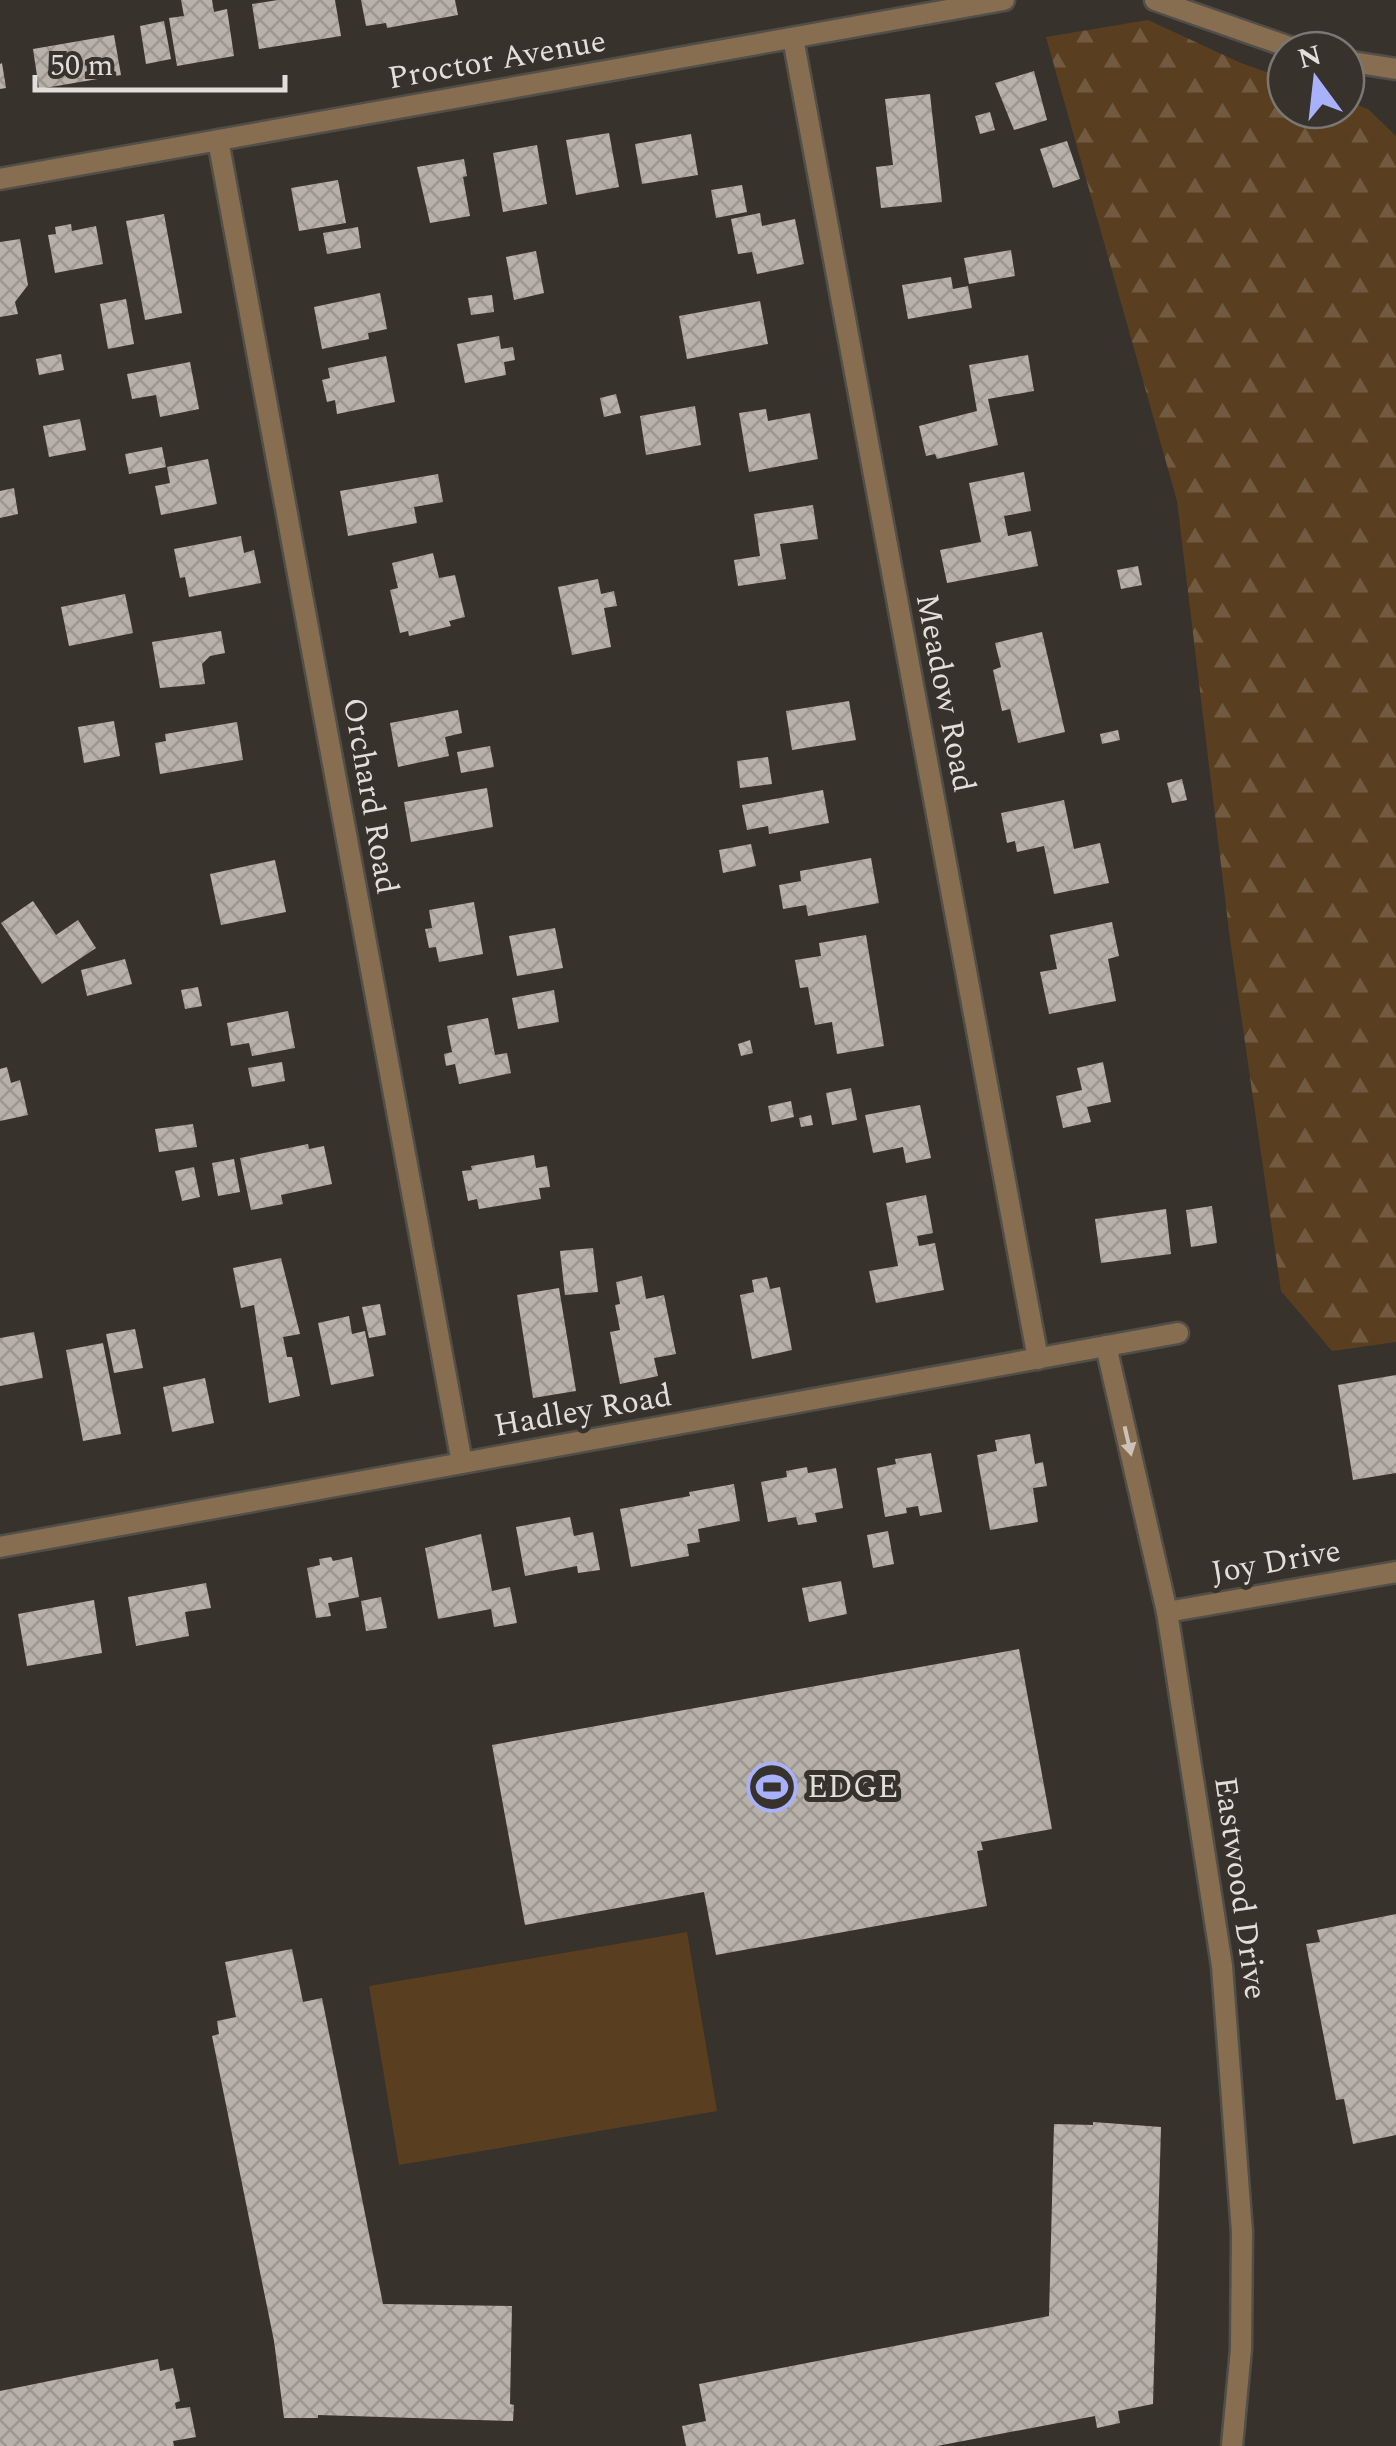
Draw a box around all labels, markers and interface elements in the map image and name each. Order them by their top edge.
street label: Proctor Avenue [384,17,610,103]
scale bar [35,30,285,92]
north arrow [1266,30,1366,130]
text: N [1293,34,1327,81]
text: 50 m [50,43,113,89]
street label: Meadow Road [902,589,988,797]
street label: Orchard Road [329,694,411,898]
street label: Hadley Road [490,1371,676,1451]
one-way arrow [1121,1426,1136,1457]
street label: Joy Drive [1207,1527,1345,1597]
sports icon: EDGE [746,1761,798,1813]
place label: EDGE [807,1763,898,1812]
street label: Eastwood Drive [1200,1773,1280,2003]

